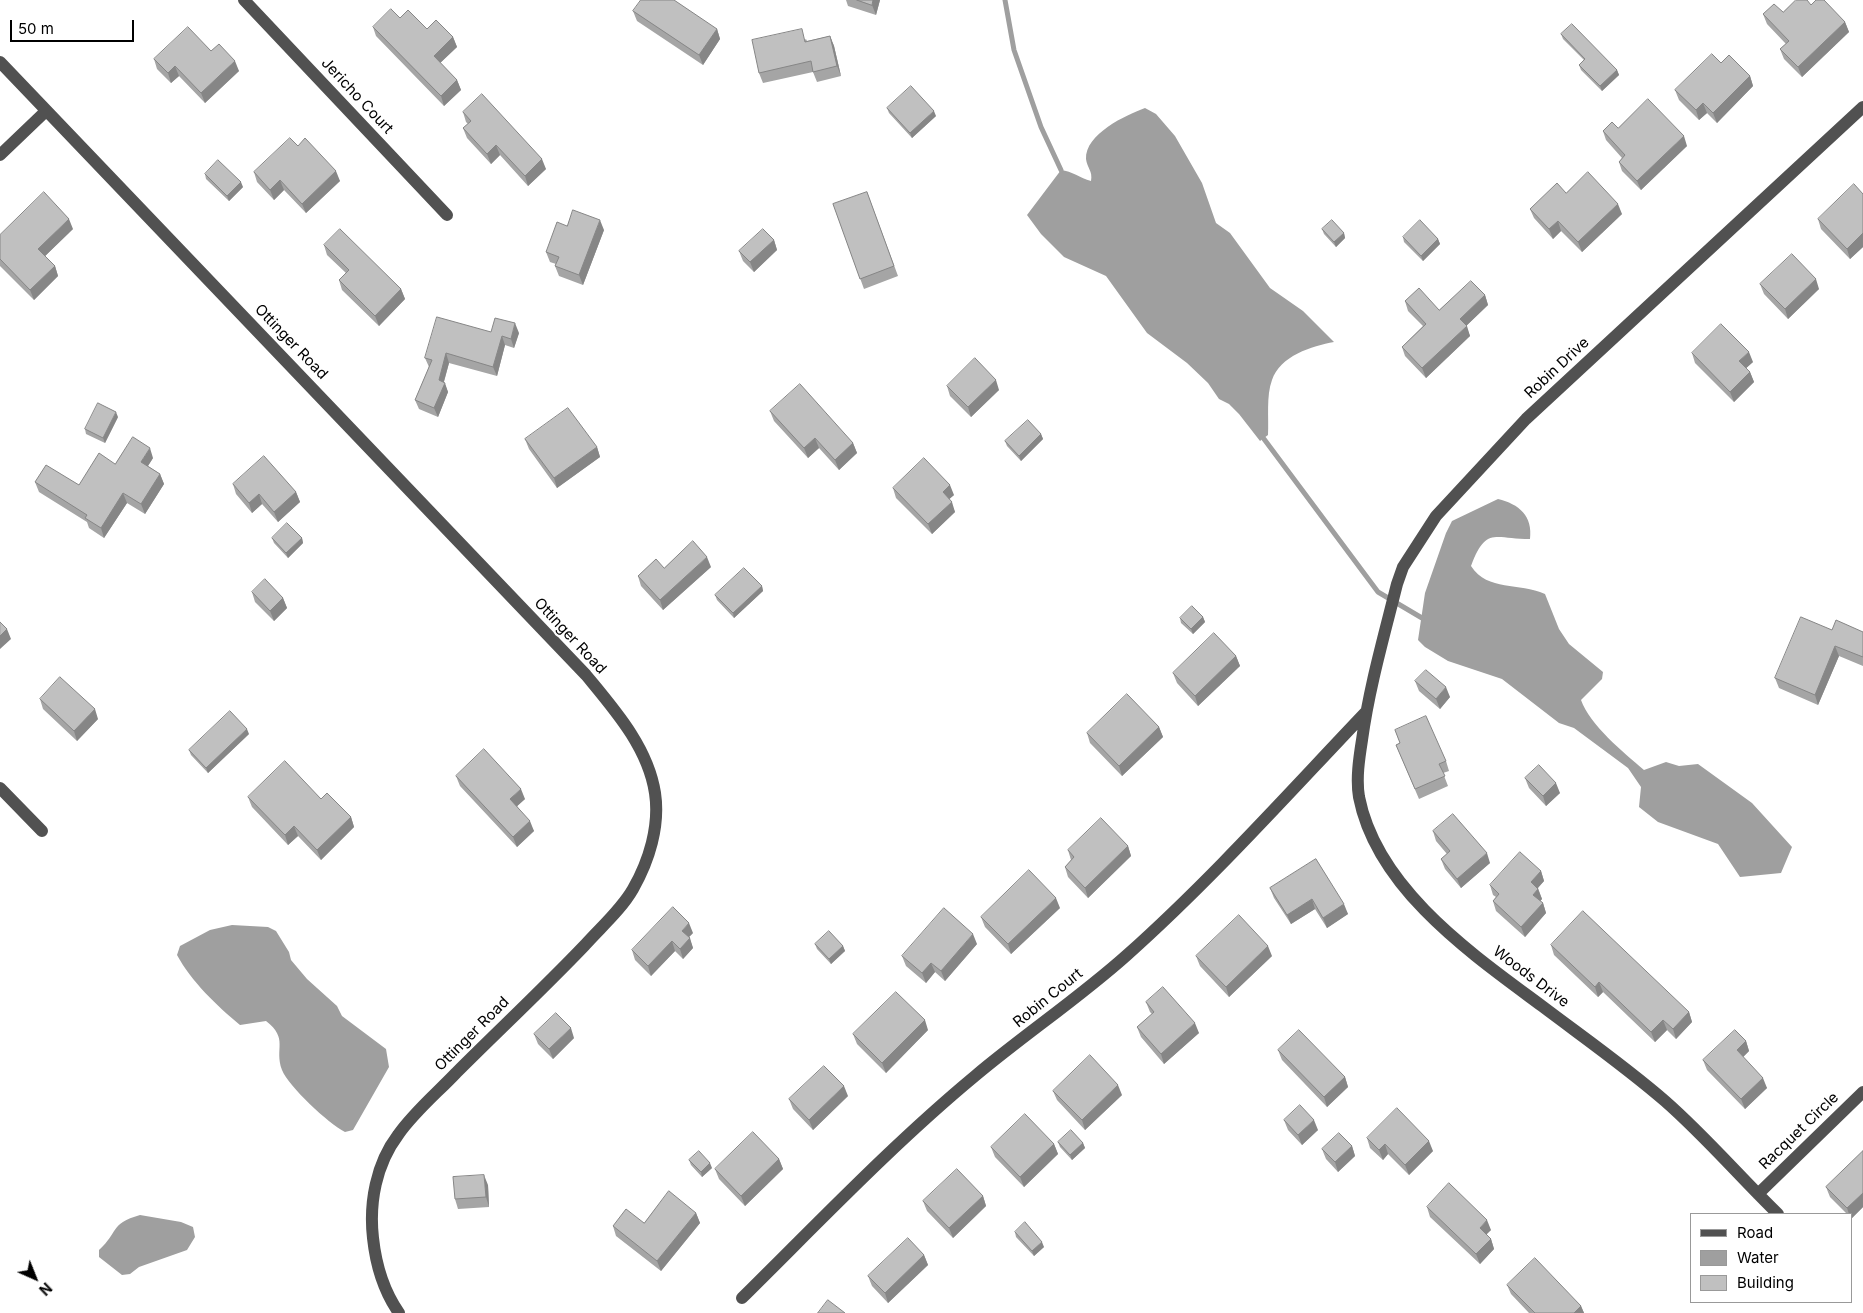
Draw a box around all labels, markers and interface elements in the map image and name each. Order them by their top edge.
scale bar [12,10,136,42]
text: 50 m [18,19,54,38]
street label: Jericho Court [317,54,397,138]
street label: Ottinger Road [251,301,331,383]
street label: Robin Drive [1521,334,1593,402]
street label: Ottinger Road [530,594,610,678]
street label: Woods Drive [1489,943,1573,1011]
street label: Robin Court [1010,965,1086,1031]
street label: Ottinger Road [431,993,513,1075]
street label: Racquet Circle [1756,1089,1842,1173]
legend [1690,1213,1853,1303]
text: Road [1737,1223,1773,1242]
text: Water [1737,1248,1779,1267]
north arrow [10,1253,60,1303]
text: Building [1737,1273,1794,1292]
text: N [36,1279,56,1299]

